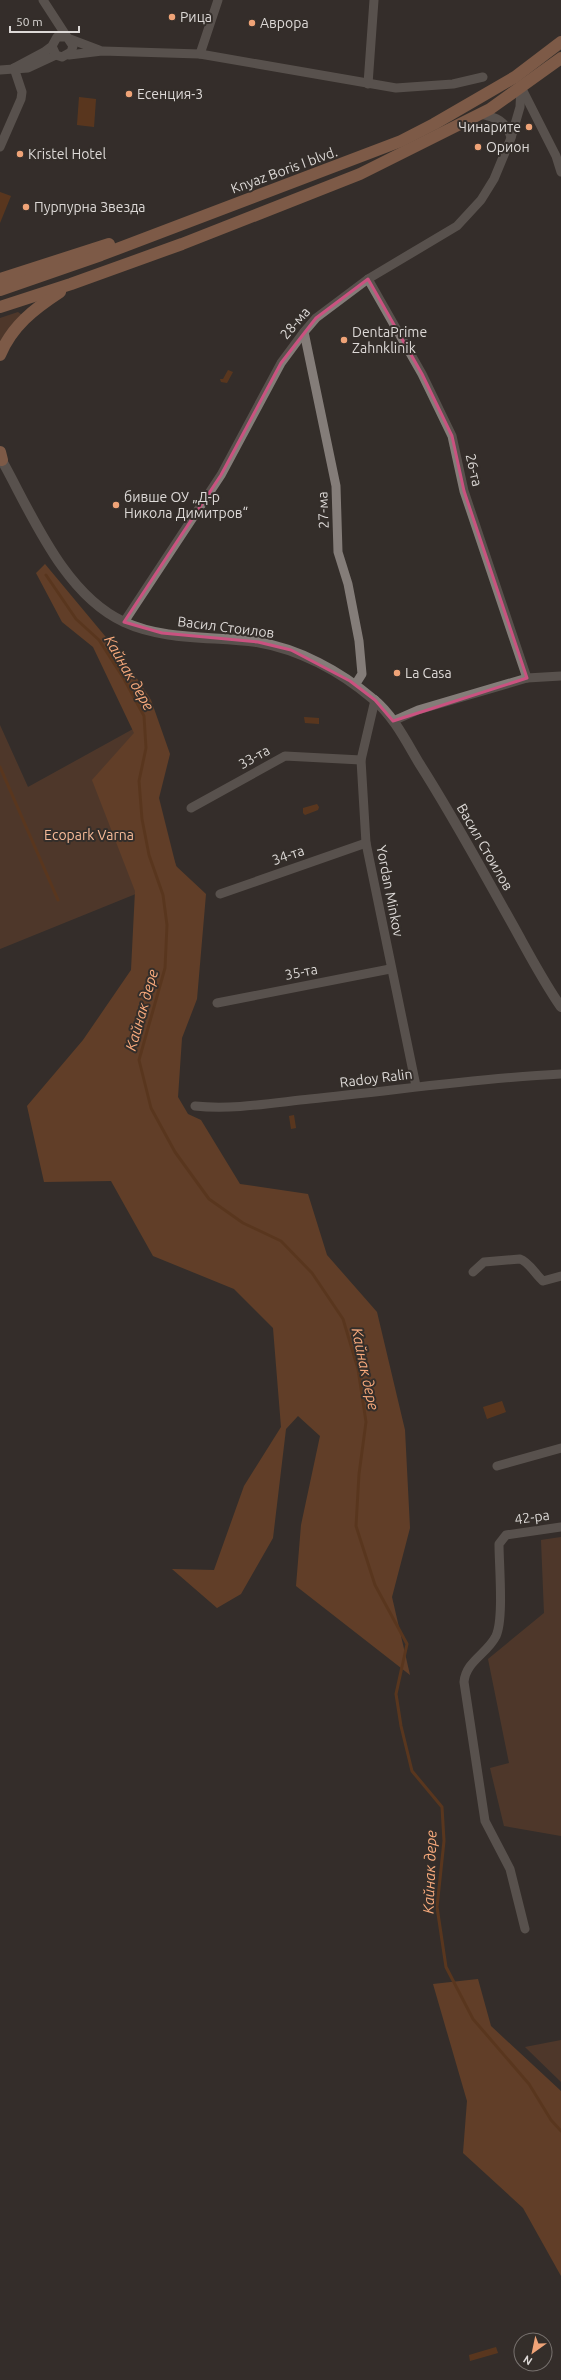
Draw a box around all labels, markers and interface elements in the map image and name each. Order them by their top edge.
scale bar [10,8,79,34]
place label: Рица [180,9,212,25]
marker: Рица [167,12,177,22]
text: 50 m [16,15,43,28]
place label: Аврора [260,15,309,31]
marker: Аврора [247,18,257,28]
place label: Есенция-3 [137,86,203,102]
marker: Есенция-3 [124,89,134,99]
place label: Чинарите [458,119,521,135]
marker: Чинарите [524,122,534,132]
place label: Орион [486,139,530,155]
marker: Орион [473,142,483,152]
street label: Knyaz Boris I blvd. [229,143,339,197]
place label: Kristel Hotel [28,146,107,162]
marker: Kristel Hotel [15,149,25,159]
place label: Пурпурна Звезда [34,199,146,215]
marker: Пурпурна Звезда [21,202,31,212]
street label: 28-ма [277,304,313,342]
place label: DentaPrime Zahnklinik [352,324,427,356]
marker: DentaPrime Zahnklinik [339,335,349,345]
street label: 26-та [462,452,486,488]
place label: бивше ОУ „Д-р Никола Димитров“ [124,489,249,521]
street label: 27-ма [314,491,332,529]
marker: бивше ОУ „Д-р Никола Димитров“ [111,500,121,510]
street label: Васил Стоилов [177,613,275,641]
water label: Кайнак дере [101,632,158,714]
place label: La Casa [405,665,452,681]
marker: La Casa [392,668,402,678]
street label: 33-та [236,742,272,772]
street label: Васил Стоилов [454,801,516,893]
park label: Ecopark Varna [44,827,134,843]
street label: 34-та [270,842,306,868]
street label: Yordan Minkov [373,844,407,938]
street label: 35-та [283,961,319,983]
water label: Кайнак дере [122,967,161,1052]
street label: Radoy Ralin [339,1066,413,1090]
water label: Кайнак дере [348,1326,383,1412]
street label: 42-ра [513,1507,551,1527]
water label: Кайнак дере [420,1829,439,1914]
north arrow [513,2332,553,2372]
text: N [521,2353,534,2368]

